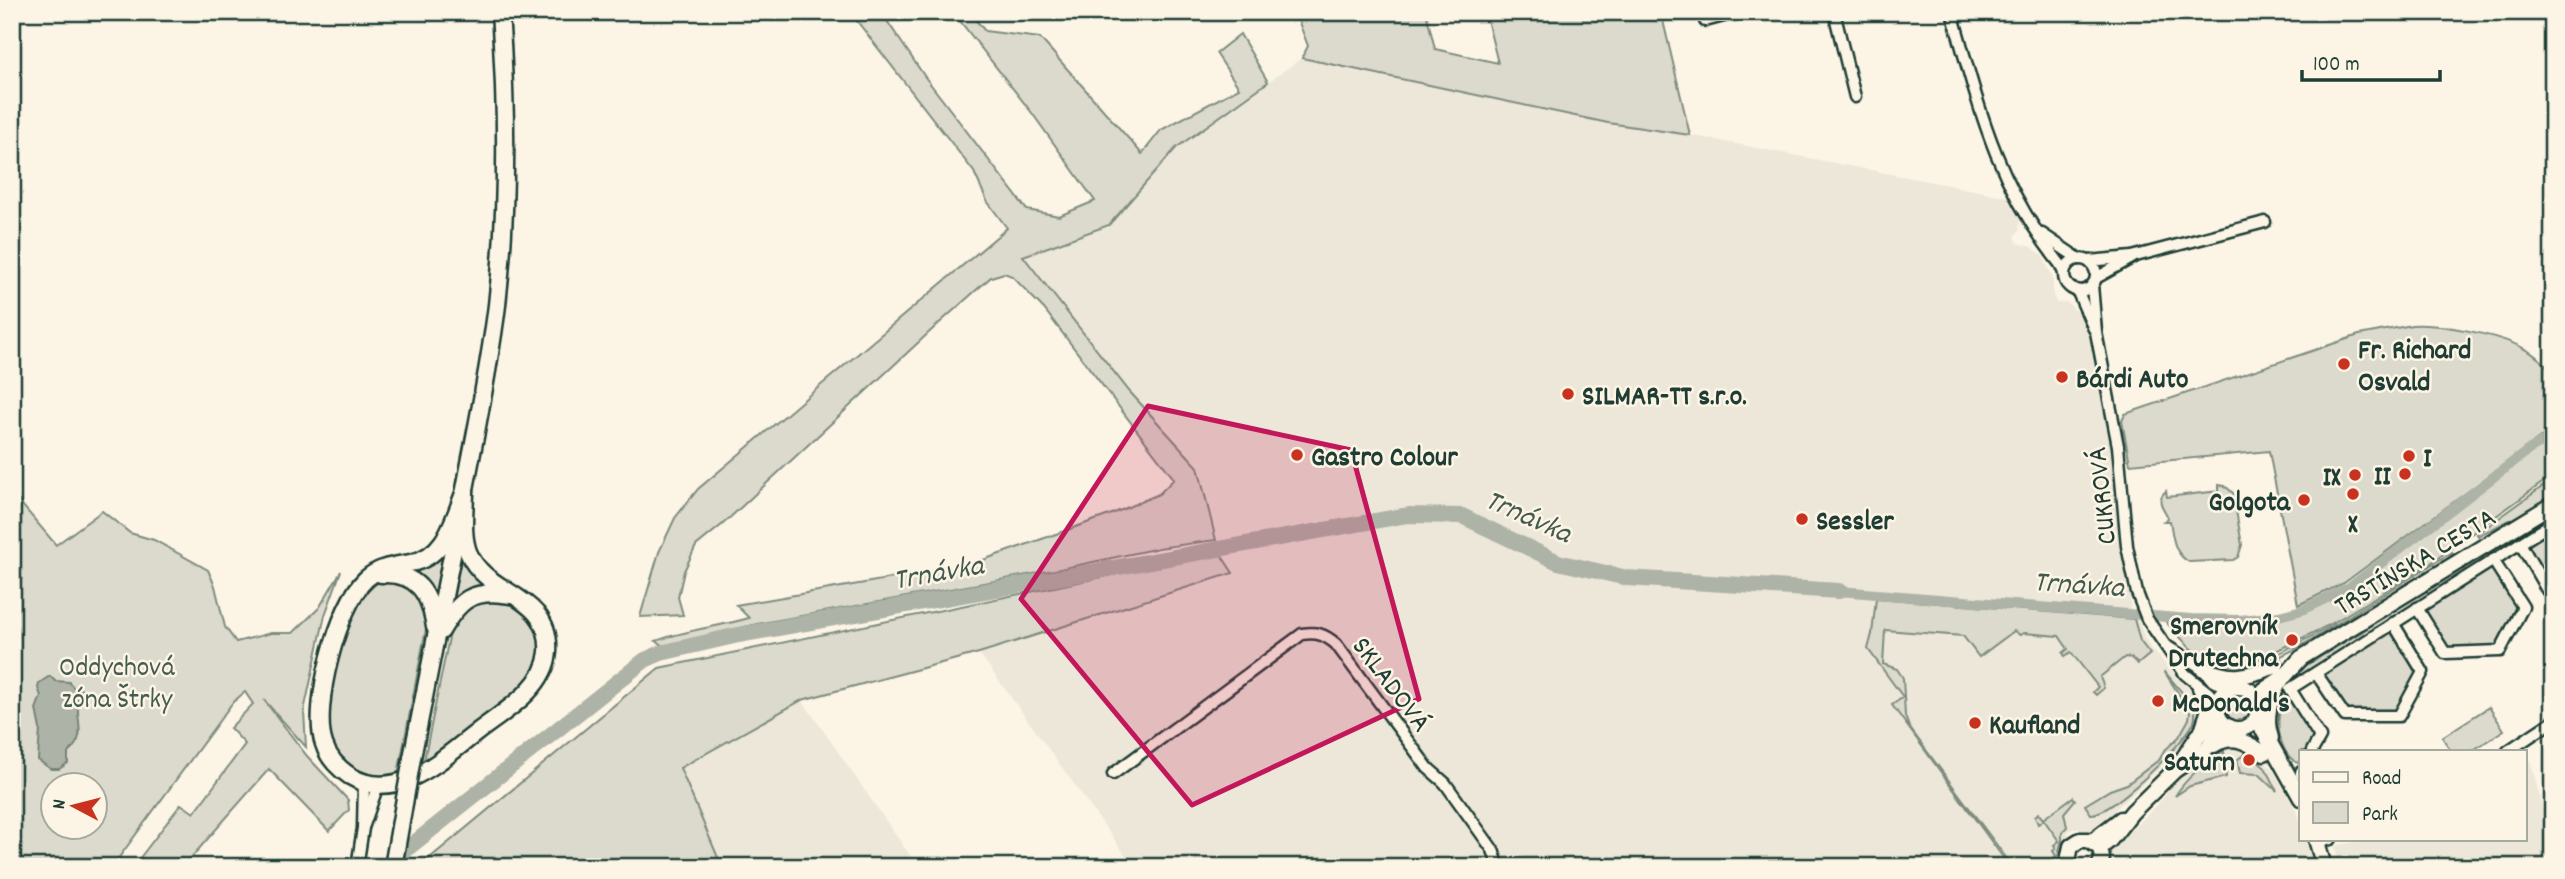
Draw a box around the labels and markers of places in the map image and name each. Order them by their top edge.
place label: Fr. Richard Osvald [2358,333,2471,405]
marker: Fr. Richard Osvald [2336,356,2352,372]
place label: Bárdi Auto [2076,362,2188,402]
marker: Bárdi Auto [2054,369,2070,385]
place label: SILMAR-TT s.r.o. [1582,379,1747,419]
marker: SILMAR-TT s.r.o. [1560,386,1576,402]
place label: Gastro Colour [1311,440,1458,480]
place label: I [2423,441,2432,481]
marker: Gastro Colour [1289,447,1305,463]
marker: I [2401,448,2417,464]
place label: II [2374,459,2391,499]
place label: IX [2322,460,2341,500]
marker: II [2397,466,2413,482]
marker: IX [2347,467,2363,483]
place label: Golgota [2209,485,2291,525]
marker: X [2345,486,2361,502]
marker: Golgota [2296,492,2312,508]
place label: Sessler [1816,504,1894,544]
place label: X [2348,507,2358,547]
marker: Sessler [1794,511,1810,527]
place label: Smerovník Drutechna [2168,609,2279,681]
marker: Smerovník Drutechna [2284,632,2300,648]
place label: McDonald's [2172,686,2290,726]
marker: McDonald's [2150,693,2166,709]
place label: Kaufland [1989,708,2080,748]
marker: Kaufland [1967,715,1983,731]
place label: Saturn [2164,745,2235,785]
marker: Saturn [2241,752,2257,768]

